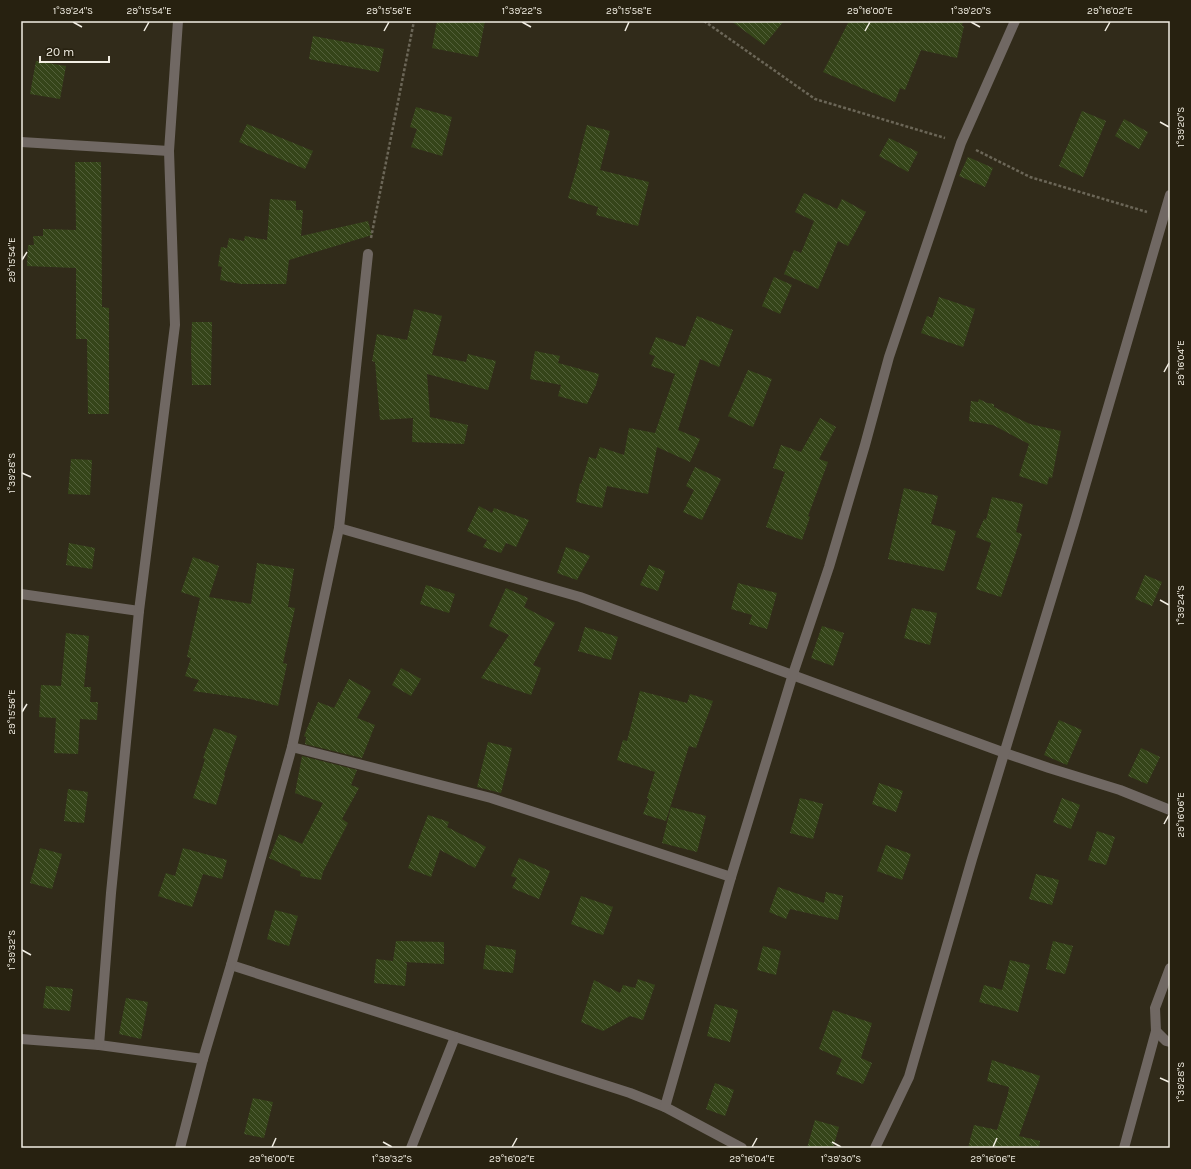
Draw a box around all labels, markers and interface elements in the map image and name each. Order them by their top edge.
text: 1°39'24"S [53,5,93,17]
text: 29°15'54"E [126,5,172,17]
text: 29°15'56"E [366,5,412,17]
text: 1°39'22"S [502,5,542,17]
text: 29°15'58"E [606,5,652,17]
text: 29°16'00"E [847,5,893,17]
text: 1°39'20"S [951,5,991,17]
text: 29°16'02"E [1087,5,1133,17]
scale bar [40,38,109,64]
text: 20 m [46,45,74,59]
text: 1°39'20"S [1175,107,1187,147]
text: 29°15'54"E [6,237,18,283]
text: 29°16'04"E [1175,340,1187,386]
text: 1°39'28"S [6,453,18,493]
text: 1°39'24"S [1175,585,1187,625]
text: 29°15'56"E [6,689,18,735]
text: 29°16'06"E [1175,792,1187,838]
text: 1°39'32"S [6,930,18,970]
text: 1°39'28"S [1175,1062,1187,1102]
text: 29°16'00"E [249,1153,295,1165]
text: 1°39'32"S [372,1153,412,1165]
text: 29°16'02"E [489,1153,535,1165]
text: 29°16'04"E [729,1153,775,1165]
text: 1°39'30"S [821,1153,861,1165]
text: 29°16'06"E [970,1153,1016,1165]

